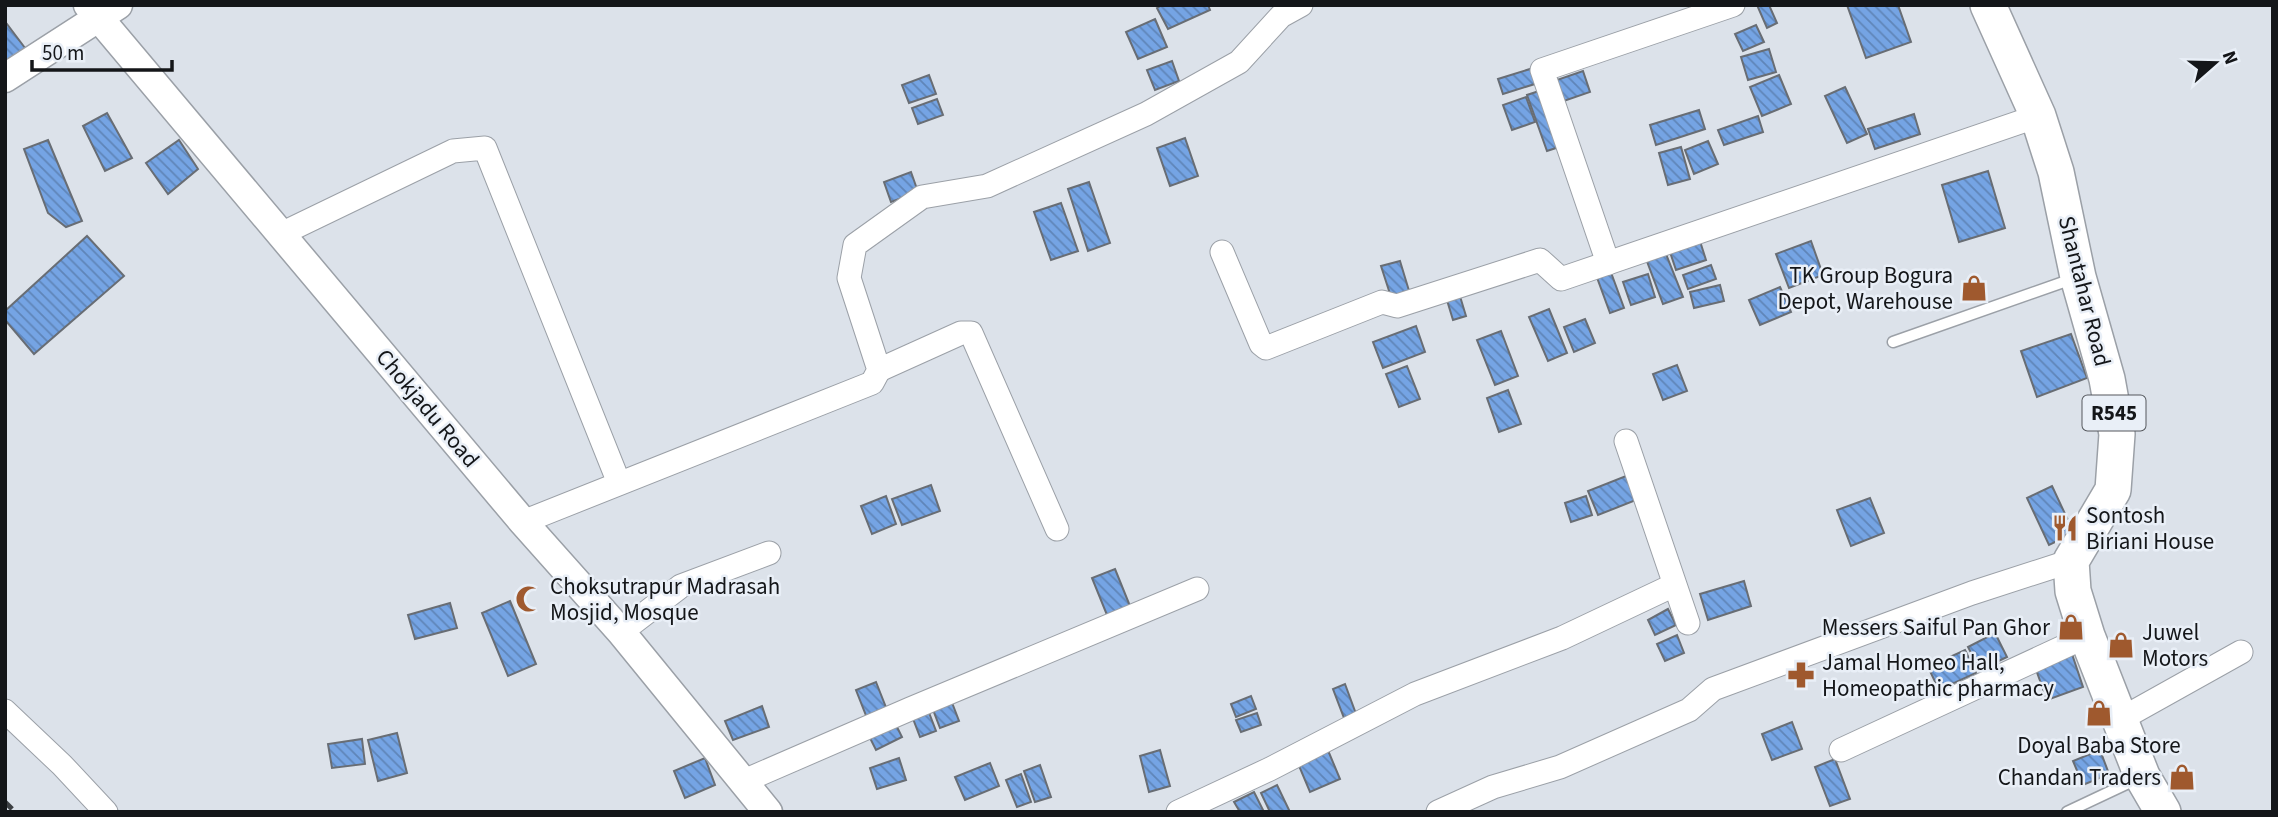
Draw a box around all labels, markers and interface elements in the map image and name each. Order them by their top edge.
scale bar [32,28,172,72]
north arrow [2180,28,2250,98]
text: 50 m [42,38,84,68]
text: N [2215,47,2244,68]
street label: Shantahar Road [2050,212,2119,370]
place label: TK Group Bogura Depot, Warehouse [1777,259,1953,318]
shop icon: TK Group Bogura Depot, Warehouse [1959,273,1989,303]
street label: Chokjadu Road [368,342,487,475]
road number: R545 [2082,396,2146,430]
place label: Sontosh Biriani House [2086,499,2214,558]
restaurant icon: Sontosh Biriani House [2050,513,2080,543]
place label: Choksutrapur Madrasah Mosjid, Mosque [550,570,780,629]
mosque icon: Choksutrapur Madrasah Mosjid, Mosque [514,584,544,614]
place label: Messers Saiful Pan Ghor [1822,611,2051,644]
shop icon: Messers Saiful Pan Ghor [2056,612,2086,642]
place label: Juwel Motors [2142,616,2208,675]
shop icon: Juwel Motors [2106,630,2136,660]
place label: Jamal Homeo Hall, Homeopathic pharmacy [1822,646,2054,705]
pharmacy icon: Jamal Homeo Hall, Homeopathic pharmacy [1786,660,1816,690]
shop icon: Doyal Baba Store [2084,698,2114,728]
place label: Doyal Baba Store [2017,729,2181,762]
place label: Chandan Traders [1998,761,2161,794]
shop icon: Chandan Traders [2167,762,2197,792]

